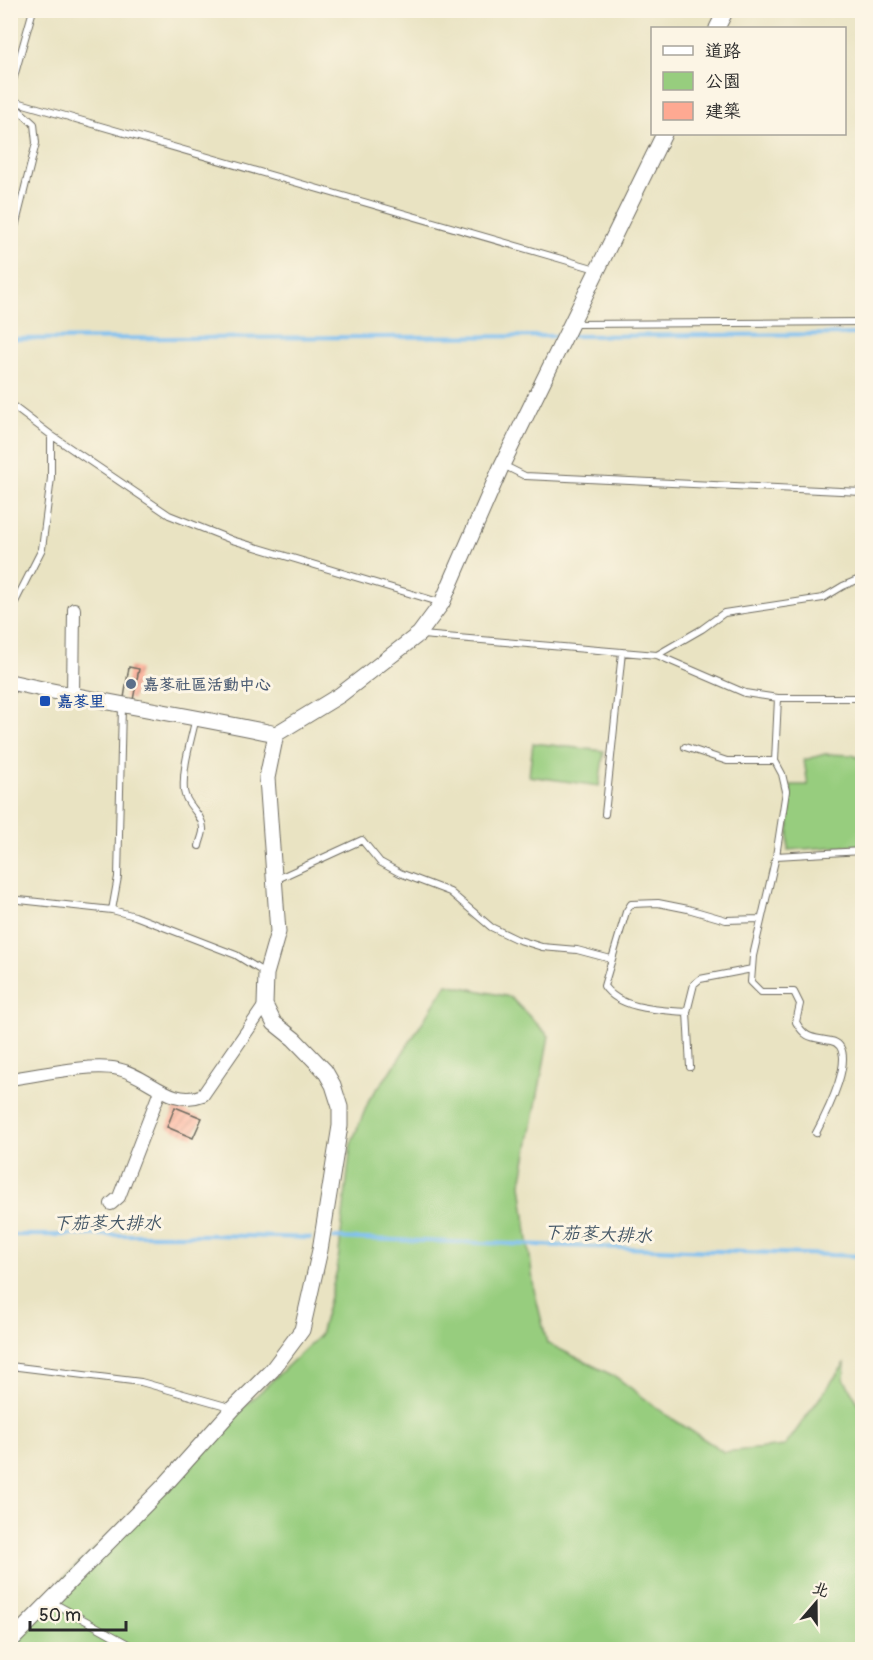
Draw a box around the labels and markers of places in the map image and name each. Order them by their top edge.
place label: 嘉苳社區活動中心 [143,675,271,695]
marker: 嘉苳社區活動中心 [124,677,138,691]
place label: 嘉苳里 [57,692,105,712]
marker: 嘉苳里 [38,694,52,708]

